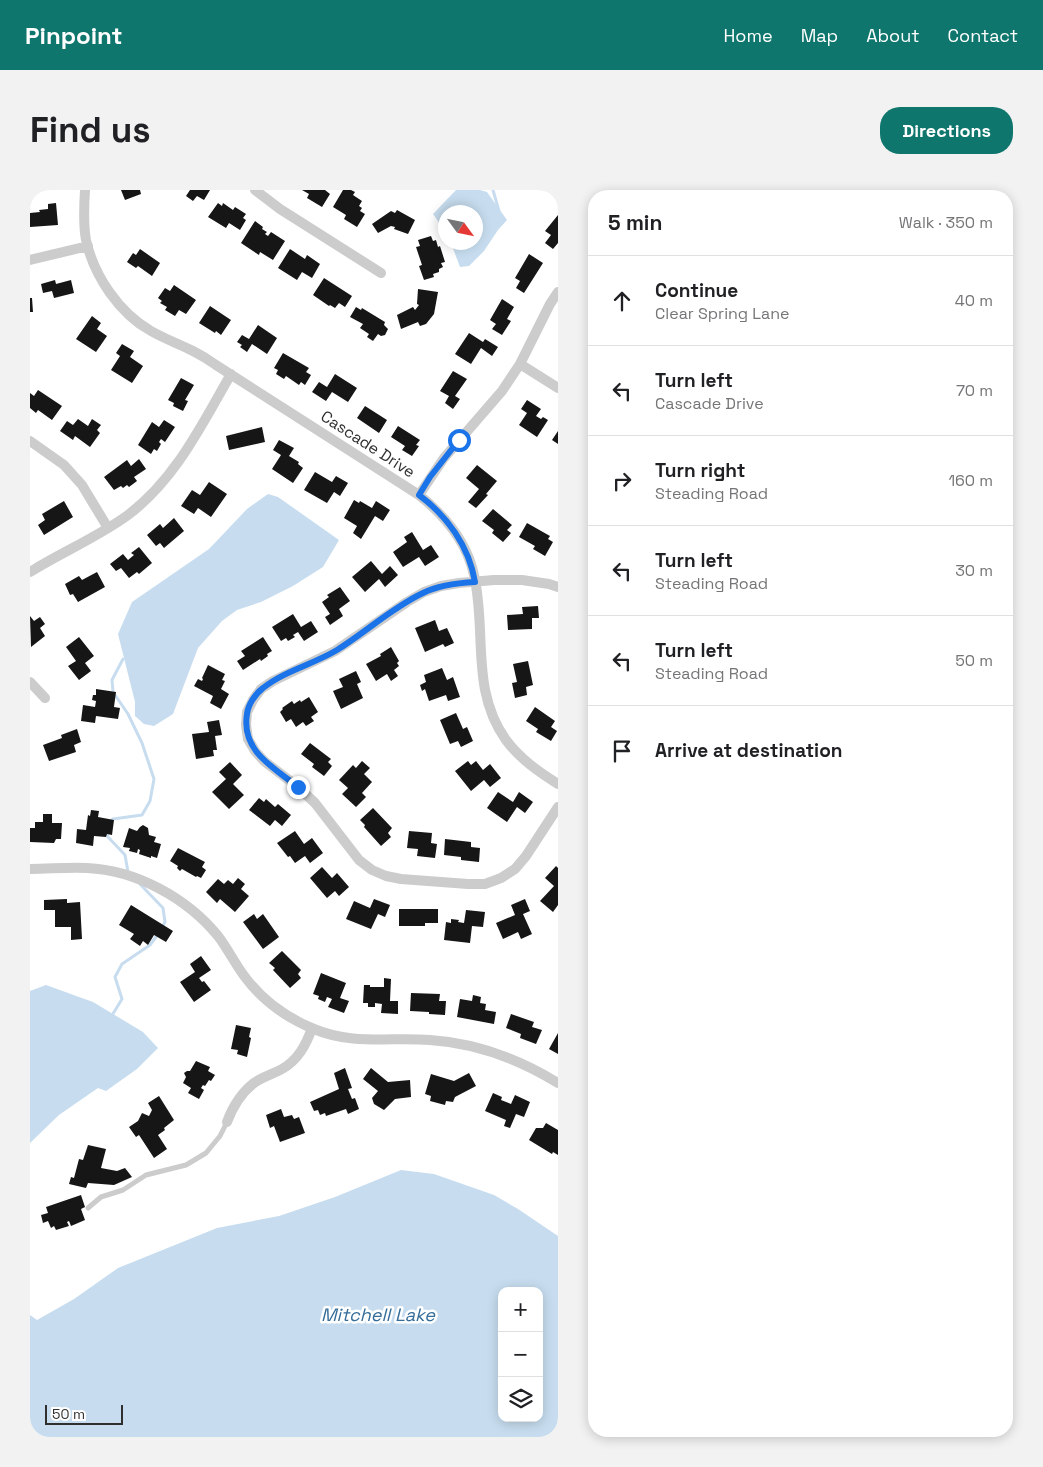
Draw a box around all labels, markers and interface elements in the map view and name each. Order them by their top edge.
text: Pinpoint [25,20,122,51]
text: Home [724,24,773,47]
text: Map [801,24,838,47]
text: About [866,24,920,47]
text: Contact [948,24,1018,47]
button: Directions [880,107,1013,154]
text: Find us [30,108,151,152]
north arrow [438,205,483,250]
text: 5 min [608,209,662,236]
text: Walk · 350 m [899,212,993,233]
text: Continue [655,278,738,303]
icon: ahead [608,287,636,315]
text: 40 m [955,290,993,311]
text: Clear Spring Lane [655,303,789,324]
text: Turn left [655,368,733,393]
icon: left [608,377,636,405]
text: 70 m [956,380,993,401]
text: Cascade Drive [655,393,764,414]
street label: Cascade Drive [317,406,419,482]
route start [448,429,471,452]
text: Turn right [655,458,745,483]
icon: right [608,467,636,495]
text: 160 m [948,470,993,491]
text: Steading Road [655,483,768,504]
text: Turn left [655,548,733,573]
icon: left [608,557,636,585]
text: 30 m [955,560,993,581]
text: Steading Road [655,573,768,594]
text: Turn left [655,638,733,663]
icon: left [608,647,636,675]
text: 50 m [955,650,993,671]
text: Steading Road [655,663,768,684]
icon: arrive [608,737,636,765]
text: Arrive at destination [655,738,843,763]
route end [287,776,310,799]
map controls [498,1287,543,1422]
button: + [498,1287,543,1332]
water label: Mitchell Lake [321,1303,436,1326]
button: − [498,1332,543,1377]
button: layers [498,1377,543,1422]
scale bar [45,1402,122,1425]
text: 50 m [52,1405,85,1423]

